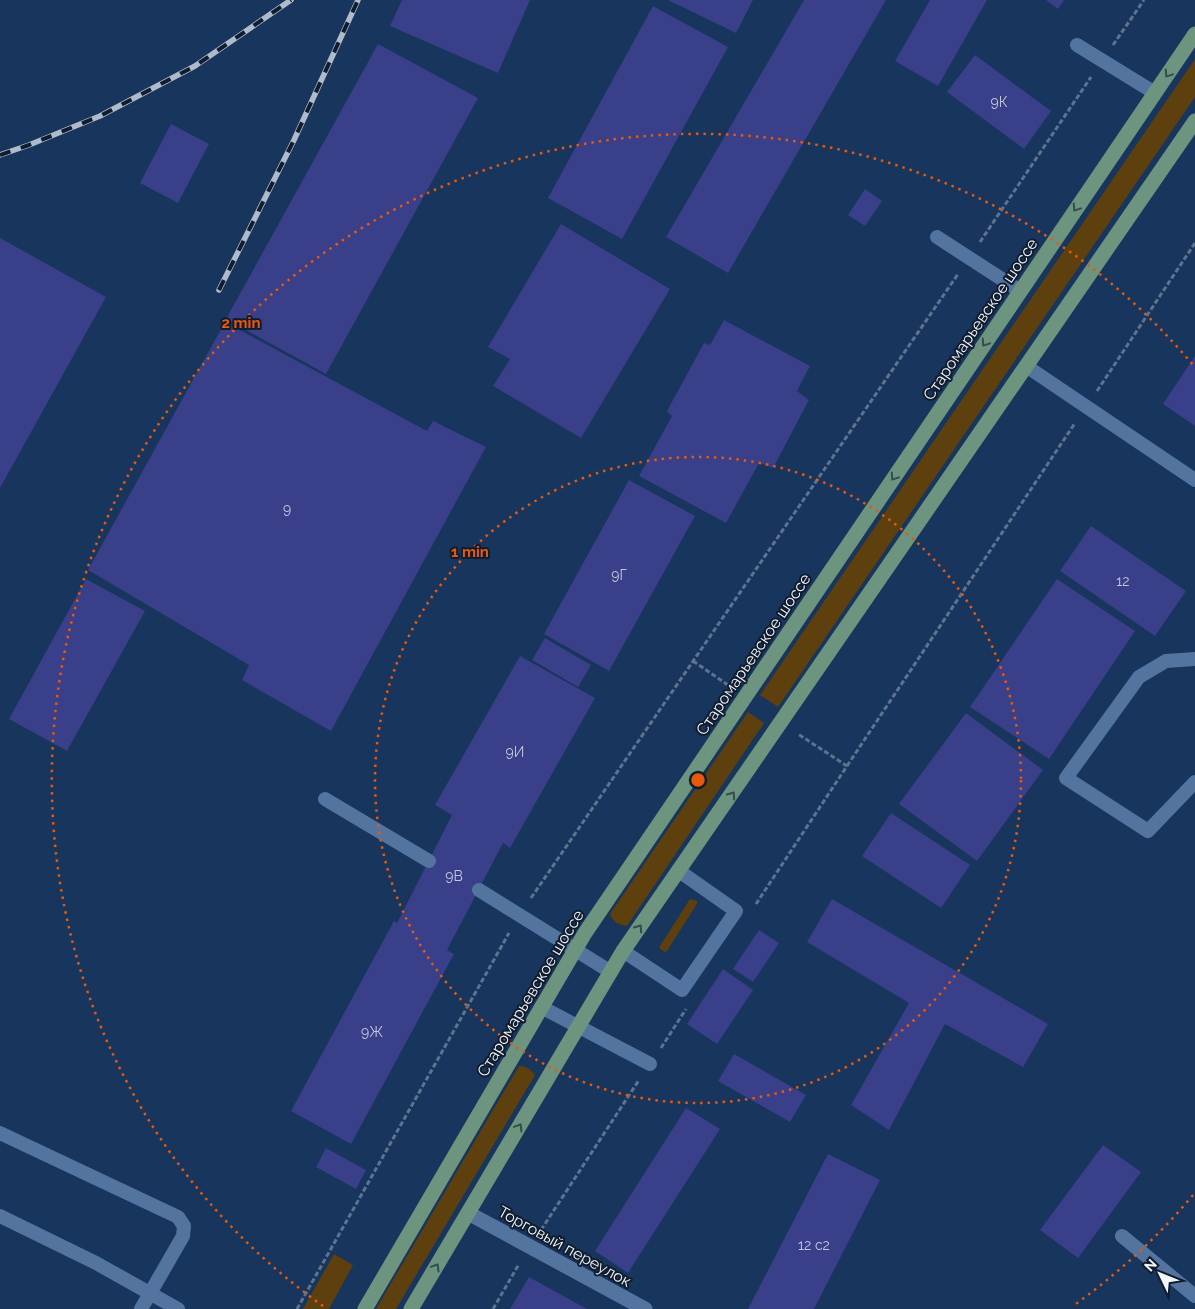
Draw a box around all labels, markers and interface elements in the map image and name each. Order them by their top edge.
one-way arrow [1165,68,1174,78]
house number: 9К [990,94,1008,110]
one-way arrow [1073,203,1082,212]
street label: Старомарьевское шоссе [919,235,1042,404]
text: 2 min [222,314,260,332]
one-way arrow [982,337,991,347]
one-way arrow [891,472,900,481]
house number: 9 [283,501,291,517]
text: 1 min [451,543,489,561]
house number: 9Г [611,567,627,583]
street label: Старомарьевское шоссе [692,570,815,739]
house number: 12 [1116,573,1130,589]
house number: 9И [506,744,524,760]
centre of rings [689,771,707,789]
one-way arrow [725,791,735,800]
house number: 9В [445,868,463,884]
street label: Старомарьевское шоссе [473,907,588,1080]
one-way arrow [633,924,642,934]
house number: 9Ж [361,1024,383,1040]
one-way arrow [513,1124,523,1133]
street label: Торговый переулок [495,1202,635,1291]
house number: 12 с2 [798,1237,830,1253]
north arrow [1135,1249,1185,1299]
text: N [1141,1256,1160,1274]
one-way arrow [430,1264,440,1273]

